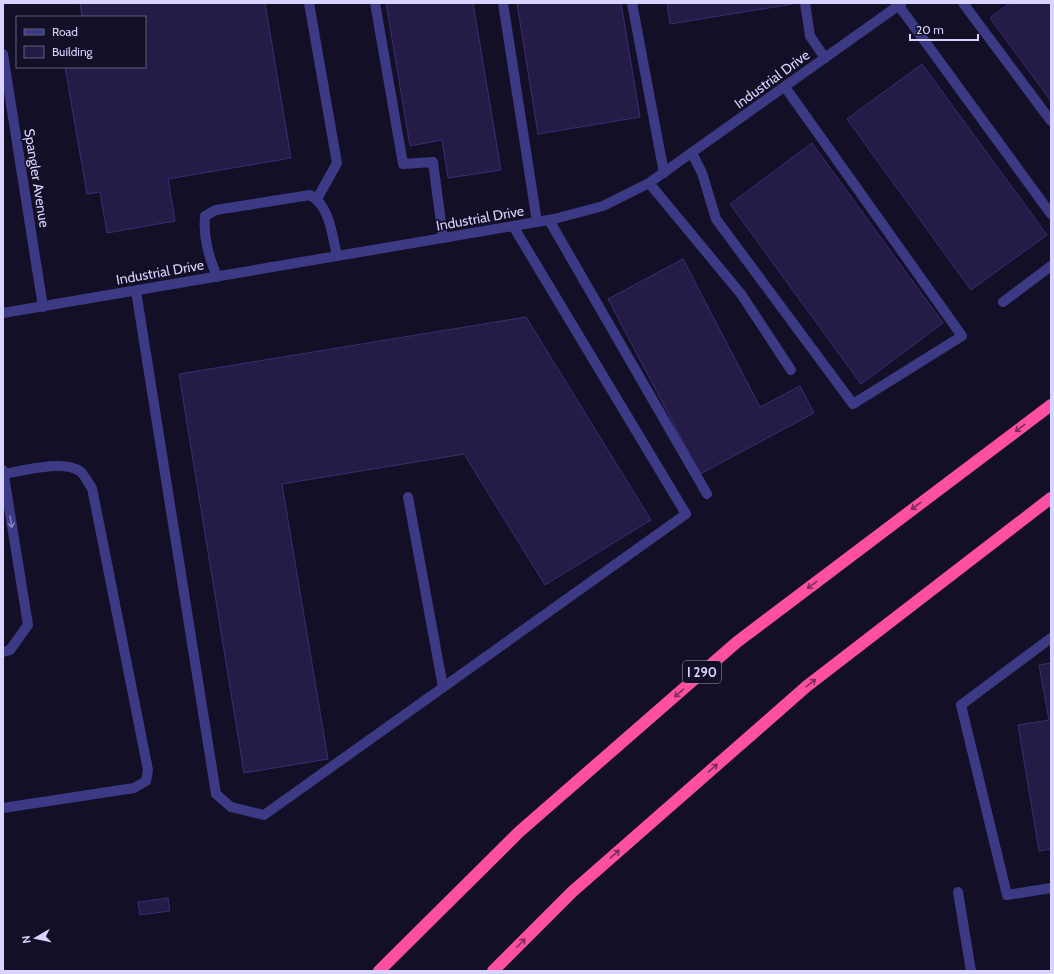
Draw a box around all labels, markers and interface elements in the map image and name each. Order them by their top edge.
legend [16,16,146,68]
scale bar [910,16,978,42]
text: 20 m [916,22,944,37]
text: Road [52,24,78,39]
text: Building [52,44,94,59]
street label: Industrial Drive [731,46,813,112]
street label: Spangler Avenue [20,127,54,229]
street label: Industrial Drive [435,201,525,235]
street label: Industrial Drive [115,255,205,289]
one-way arrow [1014,424,1025,432]
one-way arrow [910,502,921,510]
one-way arrow [7,515,15,528]
one-way arrow [807,580,818,589]
road number: I 290 [683,661,721,683]
one-way arrow [805,679,816,687]
one-way arrow [673,688,684,697]
one-way arrow [708,764,718,773]
one-way arrow [610,850,620,859]
north arrow [16,918,56,958]
text: N [19,935,34,945]
one-way arrow [516,938,526,948]

